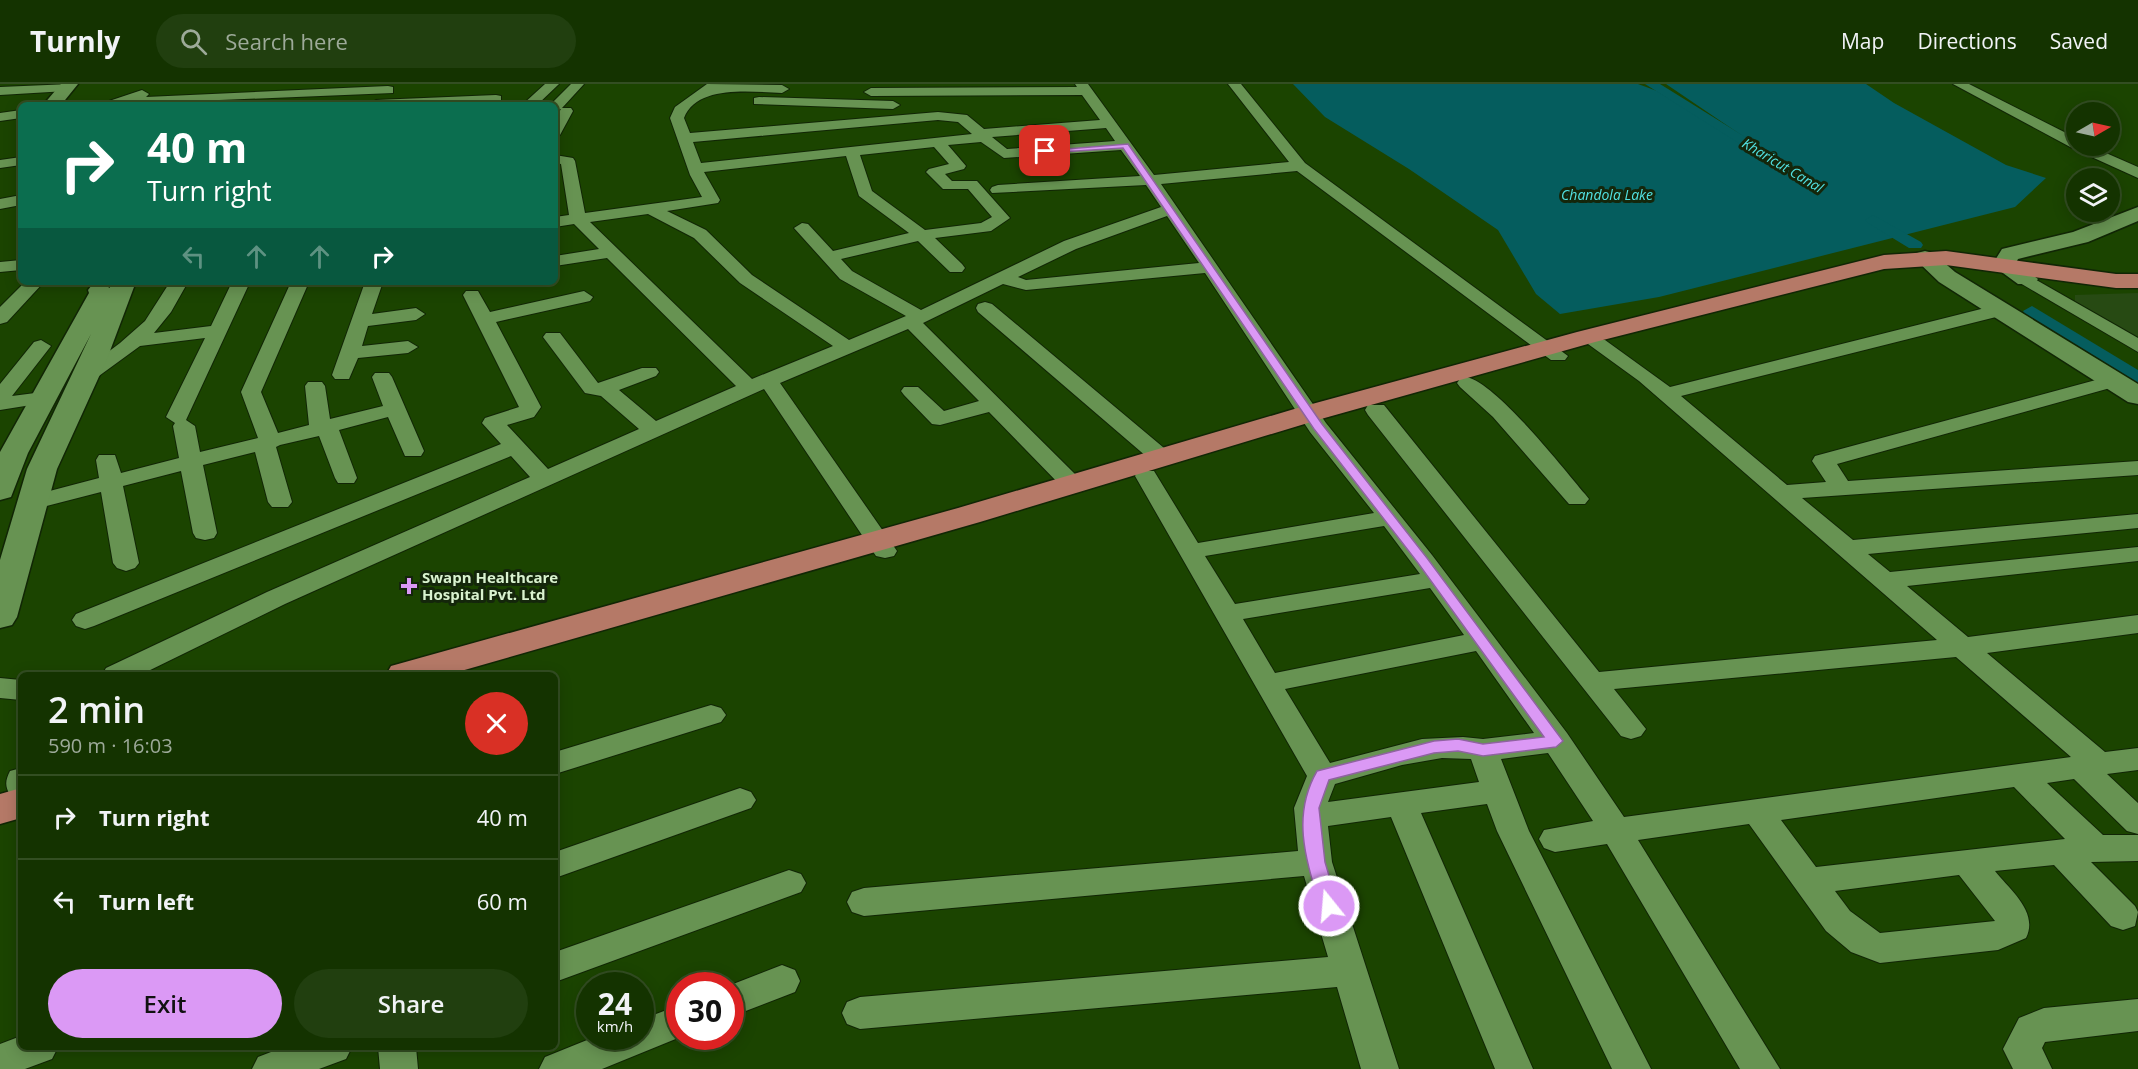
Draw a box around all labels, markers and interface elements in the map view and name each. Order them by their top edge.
search box [156,14,576,68]
text: Turnly [30,22,120,60]
icon: search [177,25,210,58]
text: Search here [225,26,348,56]
text: Map [1841,27,1884,55]
text: Directions [1917,27,2017,55]
text: Saved [2050,27,2108,55]
north arrow [2066,102,2120,156]
map controls [2066,102,2120,222]
text: 40 m [147,118,247,175]
pin [1019,125,1070,176]
icon: right [48,126,126,204]
water label: Kharicut Canal [1739,133,1827,197]
icon: arrive [1028,134,1061,167]
button: layers [2066,168,2120,222]
text: Turn right [147,172,272,209]
water label: Chandola Lake [1561,185,1653,204]
icon: left [177,240,210,273]
icon: ahead [240,240,273,273]
icon: ahead [303,240,336,273]
icon: right [366,240,399,273]
place label: Swapn Healthcare Hospital Pvt. Ltd [422,567,558,604]
marker: Swapn Healthcare Hospital Pvt. Ltd [400,577,418,595]
text: 2 min [48,685,145,734]
button: close [465,692,528,755]
text: 590 m · 16:03 [48,732,173,759]
icon: right [48,801,81,834]
text: Turn right [99,802,210,832]
text: 40 m [477,802,528,832]
position arrow [1297,874,1361,938]
icon: left [48,885,81,918]
text: Turn left [99,886,194,916]
text: 60 m [477,886,528,916]
button: Exit [48,969,282,1038]
button: Share [294,969,528,1038]
speed limit sign: 30 [666,972,744,1050]
text: 24 [598,983,632,1024]
text: km/h [597,1016,633,1036]

